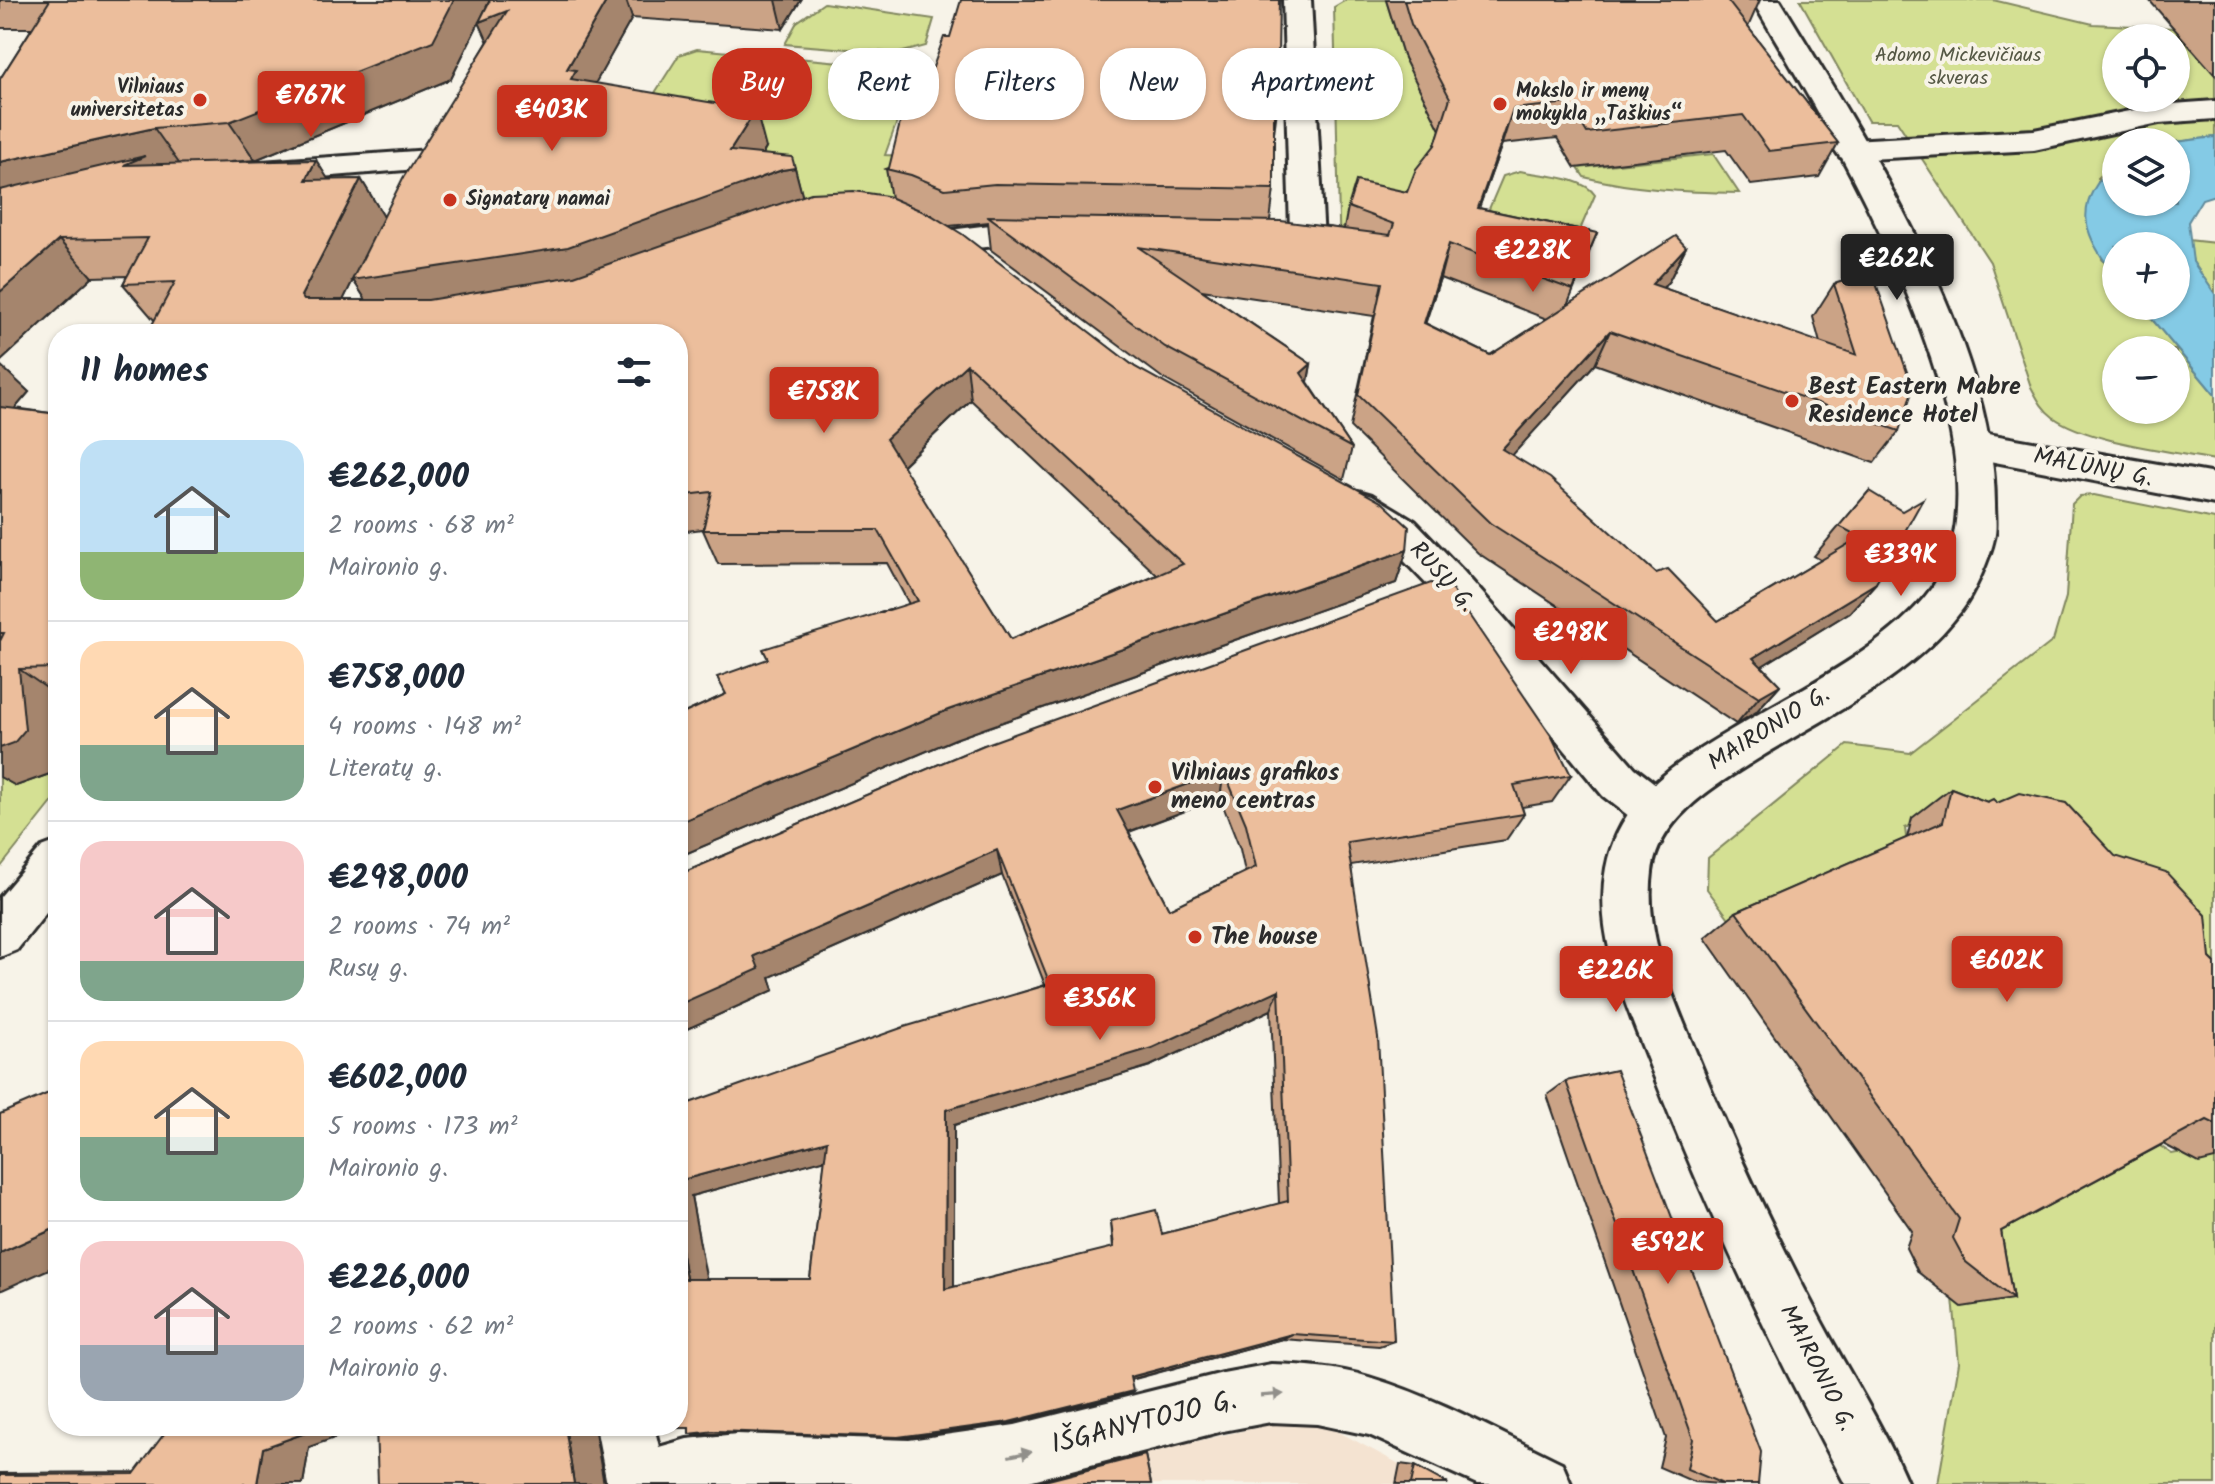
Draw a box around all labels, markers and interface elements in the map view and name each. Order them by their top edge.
map controls [2102,24,2190,424]
button: locate [2102,24,2190,112]
park label: Adomo Mickevičiaus skveras [1875,40,2042,95]
chip: Buy [712,48,812,120]
chip: Rent [828,48,939,120]
chip: Filters [955,48,1084,120]
chip: New [1100,48,1206,120]
chip: Apartment [1222,48,1403,120]
pin: €767K [255,71,367,139]
place label: Vilniaus universitetas [71,72,185,127]
text: €767K [276,76,346,118]
place label: Mokslo ir menų mokykla „Taškius“ [1516,76,1683,131]
pin: €403K [496,85,608,153]
text: €403K [515,90,589,132]
marker: Vilniaus universitetas [191,91,209,109]
marker: Mokslo ir menų mokykla „Taškius“ [1491,95,1509,113]
button: layers [2102,128,2190,216]
place label: Signatarų namai [466,184,611,216]
marker: Signatarų namai [441,191,459,209]
pin: €228K [1477,226,1589,294]
text: €228K [1494,231,1572,273]
button: + [2102,232,2190,320]
pin: €262K [1841,234,1953,302]
text: €262K [1859,239,1935,281]
button: − [2102,336,2190,424]
text: 11 homes [80,345,209,399]
icon: filters [612,350,656,394]
pin: €758K [768,367,880,435]
place label: Best Eastern Mabre Residence Hotel [1808,368,2021,435]
text: €758K [788,372,860,414]
marker: Best Eastern Mabre Residence Hotel [1783,392,1801,410]
street label: MALŪNŲ G. [2030,437,2156,499]
text: €262,000 [328,451,469,505]
icon: home [144,472,240,568]
text: 2 rooms · 68 m² [328,505,514,547]
pin: €339K [1845,530,1957,598]
street label: RUSŲ G. [1399,532,1485,622]
text: €339K [1864,535,1938,577]
text: Maironio g. [328,547,448,589]
pin: €298K [1515,608,1627,676]
text: €298K [1533,613,1609,655]
text: €758,000 [328,652,464,706]
icon: home [144,673,240,769]
street label: MAIRONIO G. [1700,676,1838,782]
text: 4 rooms · 148 m² [328,706,521,748]
text: Literatų g. [328,748,442,790]
place label: Vilniaus grafikos meno centras [1171,754,1339,821]
marker: Vilniaus grafikos meno centras [1146,778,1164,796]
text: €298,000 [328,852,468,906]
icon: home [144,873,240,969]
text: 2 rooms · 74 m² [328,906,510,948]
place label: The house [1211,918,1318,957]
marker: The house [1186,928,1204,946]
pin: €602K [1951,936,2063,1004]
text: €602K [1970,941,2044,983]
pin: €226K [1560,946,1672,1014]
text: Rusų g. [328,948,408,990]
text: €226K [1578,951,1654,993]
pin: €356K [1044,974,1156,1042]
text: €356K [1063,979,1137,1021]
text: €602,000 [328,1052,466,1106]
icon: home [144,1073,240,1169]
text: 5 rooms · 173 m² [328,1106,517,1148]
text: Maironio g. [328,1148,448,1190]
pin: €592K [1612,1218,1724,1286]
text: €592K [1631,1223,1705,1265]
text: €226,000 [328,1252,469,1306]
icon: home [144,1273,240,1369]
street label: MAIRONIO G. [1768,1298,1866,1438]
text: 2 rooms · 62 m² [328,1306,513,1348]
text: Maironio g. [328,1348,448,1390]
street label: IŠGANYTOJO G. [1046,1378,1242,1468]
one-way arrow [1260,1388,1285,1401]
one-way arrow [1007,1447,1032,1460]

